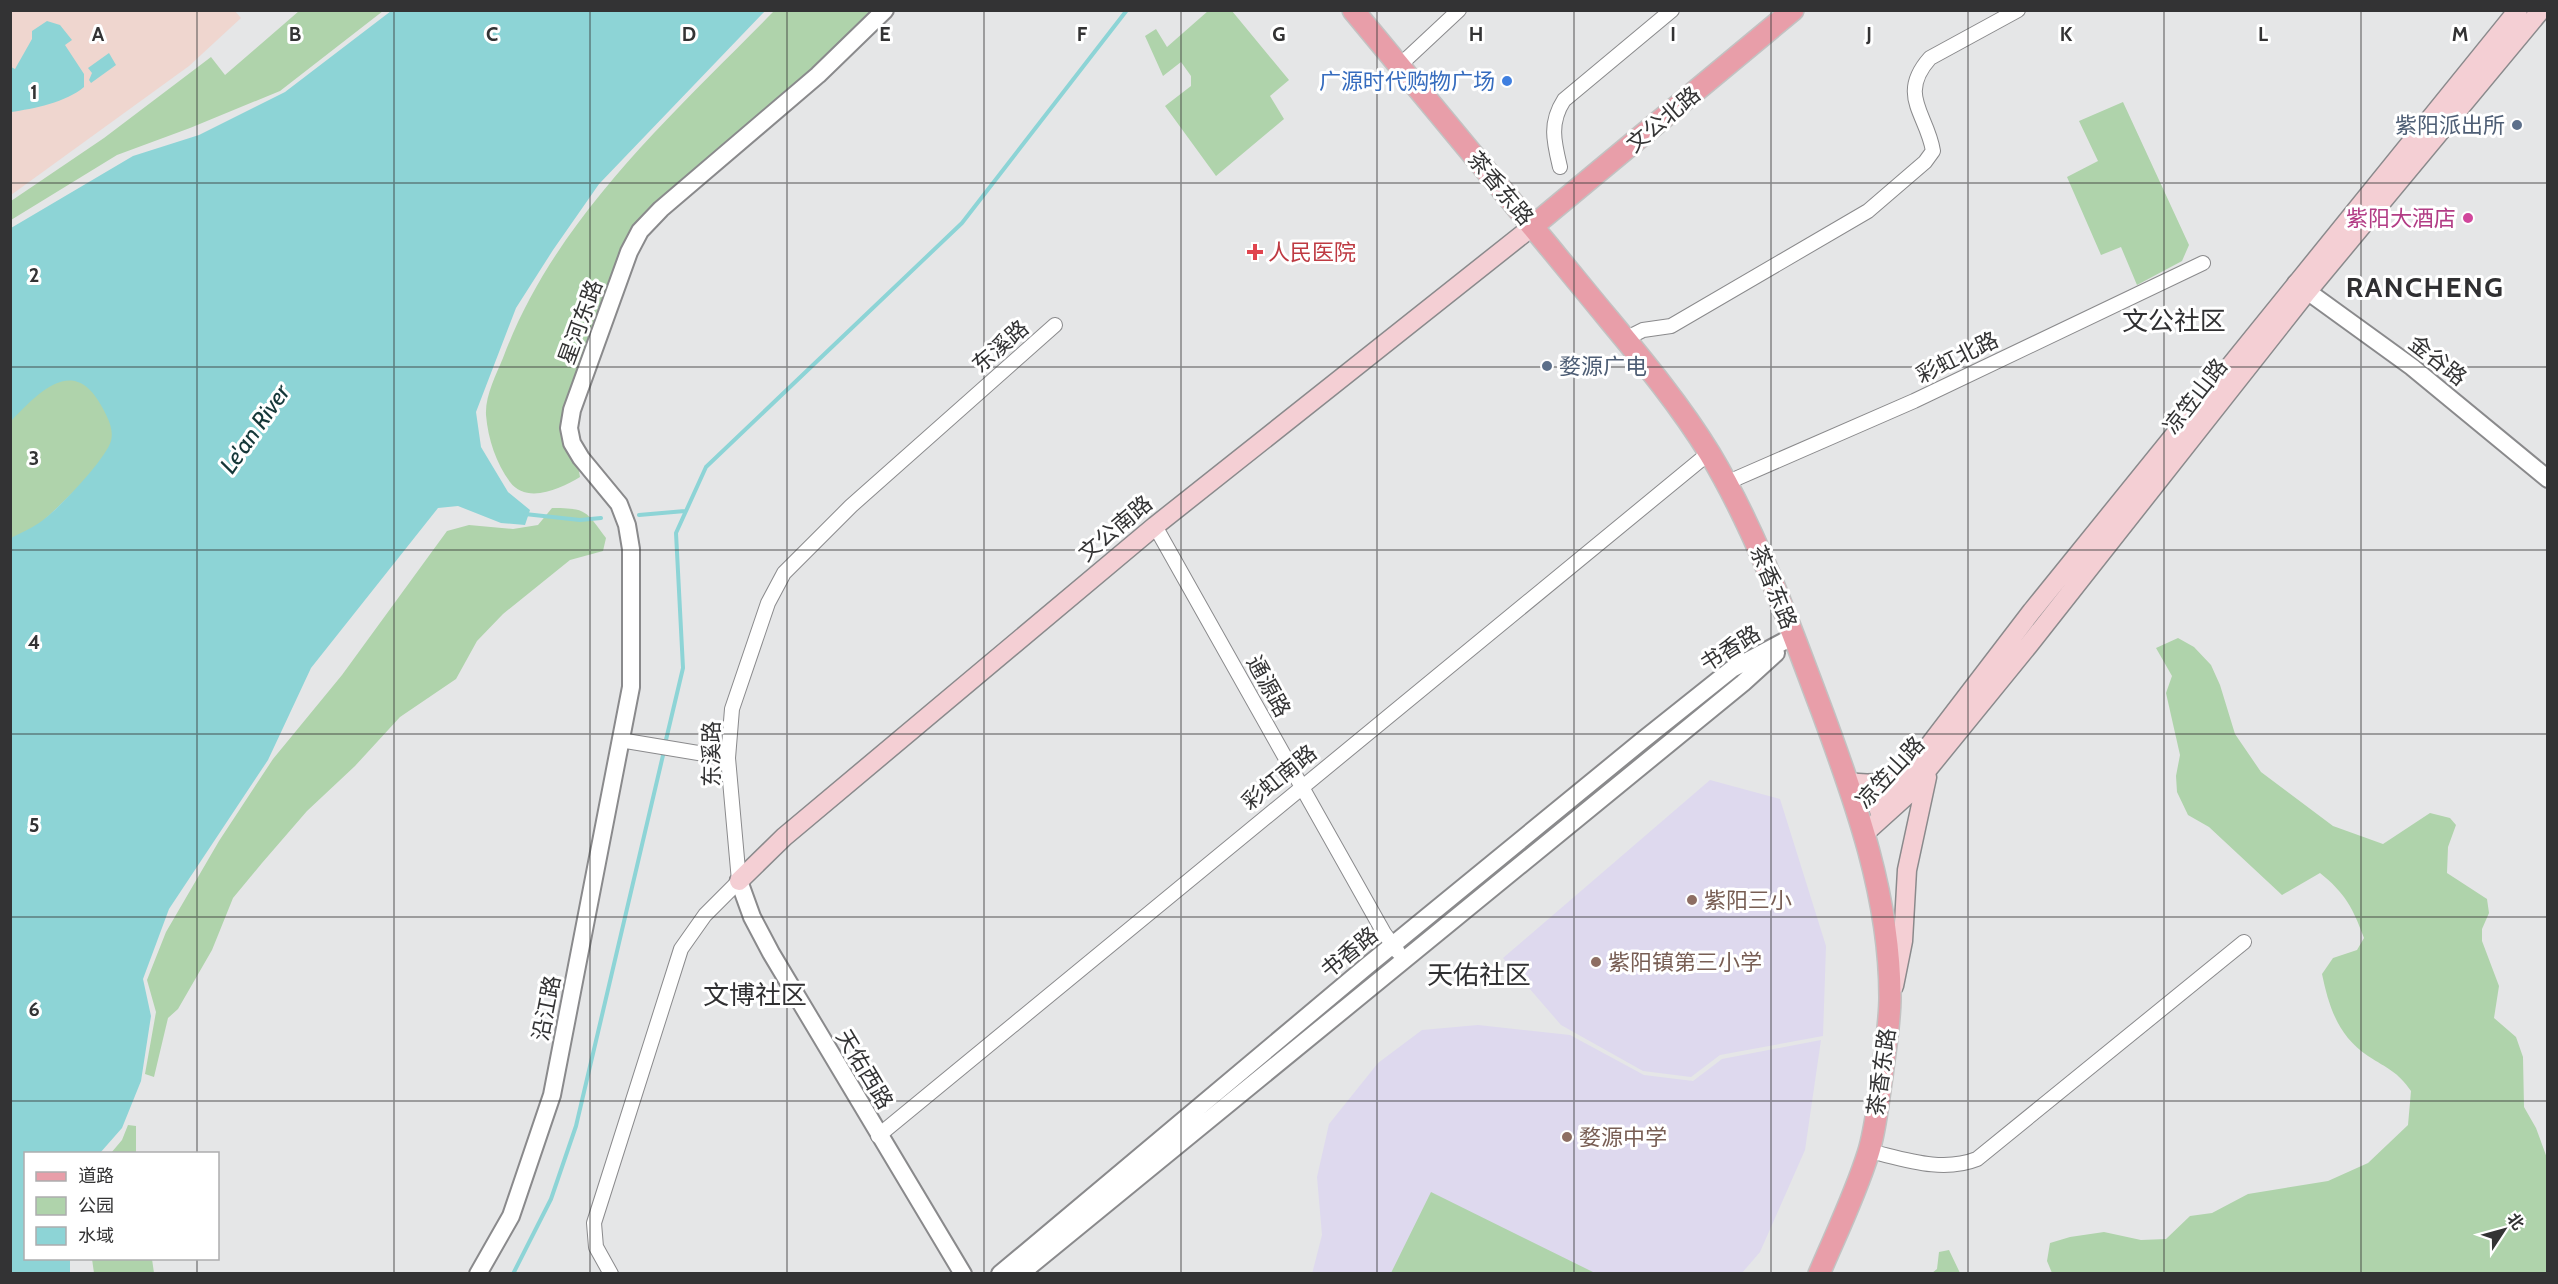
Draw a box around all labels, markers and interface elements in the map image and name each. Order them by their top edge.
text: A [92,22,105,46]
text: B [289,22,301,46]
text: C [486,22,498,46]
text: D [682,22,696,46]
text: E [879,22,891,46]
text: F [1077,22,1088,46]
text: G [1272,22,1286,46]
text: H [1469,22,1483,46]
text: I [1670,22,1676,46]
text: J [1865,22,1872,46]
text: K [2060,22,2073,46]
text: L [2258,22,2268,46]
text: M [2452,22,2468,46]
place label: 广源时代购物广场 [1319,68,1495,95]
marker: 广源时代购物广场 [1500,74,1514,88]
text: 1 [30,80,38,104]
street label: 文公北路 [1621,81,1706,158]
place label: 紫阳派出所 [2395,112,2505,139]
marker: 紫阳派出所 [2510,118,2524,132]
street label: 茶香东路 [1462,146,1539,231]
place label: 紫阳大酒店 [2346,205,2456,232]
marker: 紫阳大酒店 [2461,211,2475,225]
place label: 人民医院 [1268,239,1356,266]
marker: 人民医院 [1246,243,1264,261]
text: 2 [29,263,39,287]
district label: RANCHENG [2346,270,2504,304]
street label: 星河东路 [553,276,608,368]
district label: 文公社区 [2122,305,2226,337]
street label: 东溪路 [967,315,1034,378]
street label: 彩虹北路 [1912,326,2003,389]
street label: 金谷路 [2403,329,2472,391]
place label: 婺源广电 [1559,353,1647,380]
street label: 凉笠山路 [2158,353,2233,439]
marker: 婺源广电 [1540,359,1554,373]
water label: Le'an River [214,377,297,479]
text: 3 [29,446,39,470]
street label: 文公南路 [1073,490,1158,567]
street label: 茶香东路 [1745,541,1803,633]
street label: 书香路 [1695,619,1765,677]
text: 4 [28,630,40,654]
street label: 通源路 [1241,651,1296,722]
street label: 东溪路 [698,721,725,787]
street label: 凉笠山路 [1850,731,1930,814]
street label: 彩虹南路 [1237,739,1322,816]
text: 5 [29,813,39,837]
place label: 紫阳三小 [1704,887,1792,914]
marker: 紫阳三小 [1685,893,1699,907]
street label: 书香路 [1315,921,1383,984]
place label: 紫阳镇第三小学 [1608,949,1762,976]
marker: 紫阳镇第三小学 [1589,955,1603,969]
district label: 天佑社区 [1427,959,1531,991]
street label: 沿江路 [527,973,566,1043]
district label: 文博社区 [703,979,807,1011]
text: 6 [28,997,40,1021]
street label: 天佑西路 [830,1025,899,1114]
street label: 茶香东路 [1862,1027,1901,1118]
place label: 婺源中学 [1579,1124,1667,1151]
marker: 婺源中学 [1560,1130,1574,1144]
legend [24,1152,219,1260]
text: 道路 [78,1165,114,1187]
text: 公园 [78,1195,114,1217]
north arrow [2474,1200,2534,1260]
text: 北 [2503,1209,2528,1234]
text: 水域 [78,1225,114,1247]

